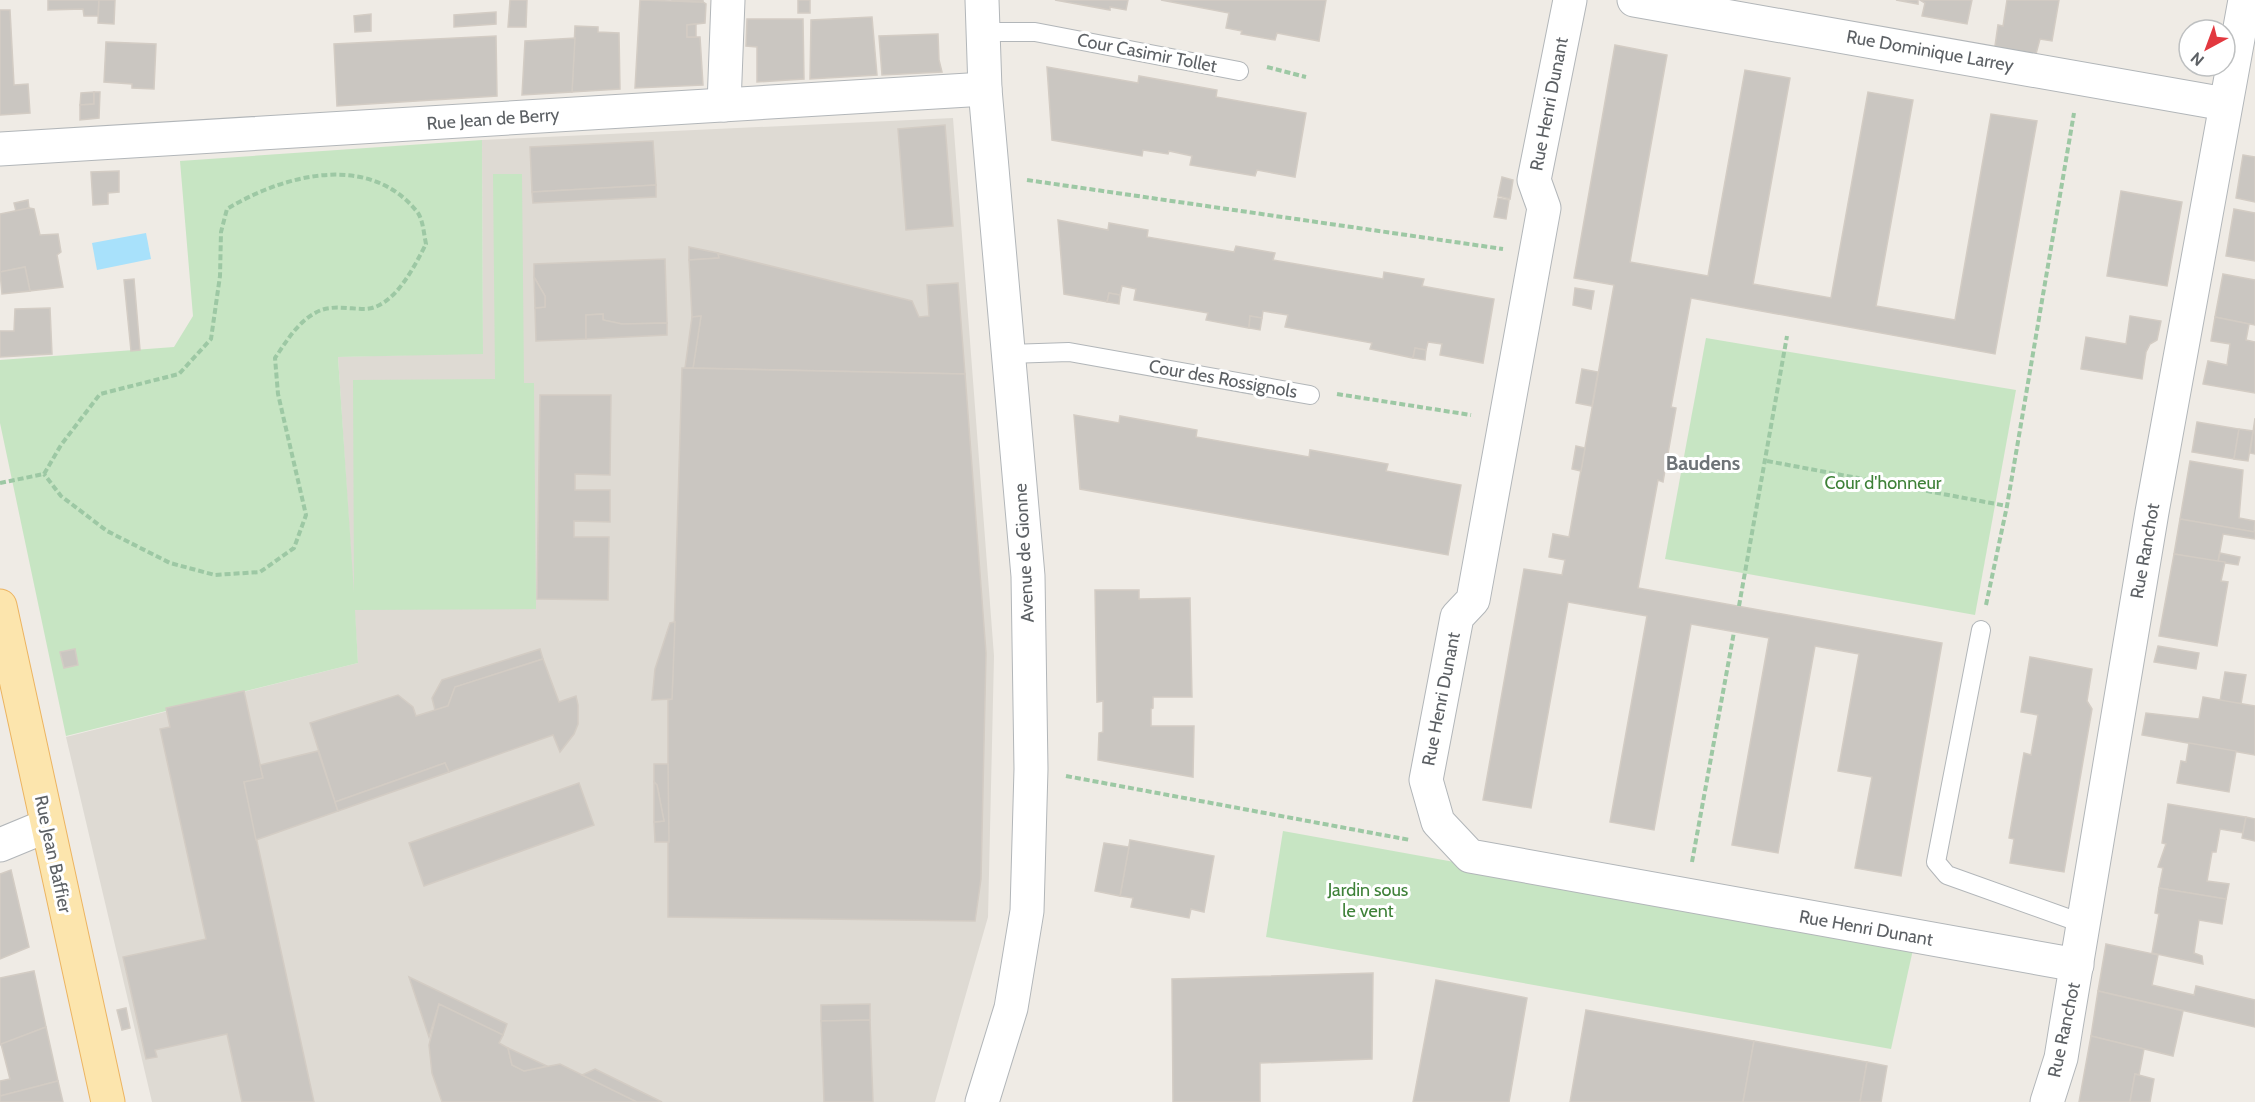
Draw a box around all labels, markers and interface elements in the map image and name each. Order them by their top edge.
north arrow [2177,18,2237,78]
street label: Rue Dominique Larrey [1845,25,2015,77]
street label: Cour Casimir Tollet [1075,29,1219,77]
street label: Rue Henri Dunant [1525,35,1573,173]
text: N [2187,48,2208,70]
street label: Rue Jean de Berry [426,103,560,135]
street label: Cour des Rossignols [1147,355,1299,403]
district label: Baudens [1666,451,1740,475]
park label: Cour d'honneur [1824,472,1942,494]
street label: Avenue de Gionne [1009,483,1039,623]
street label: Rue Ranchot [2126,502,2164,600]
street label: Rue Henri Dunant [1417,630,1465,768]
street label: Rue Jean Baffier [30,793,76,915]
park label: Jardin sous le vent [1327,879,1408,922]
street label: Rue Henri Dunant [1797,905,1935,951]
street label: Rue Ranchot [2043,980,2085,1080]

